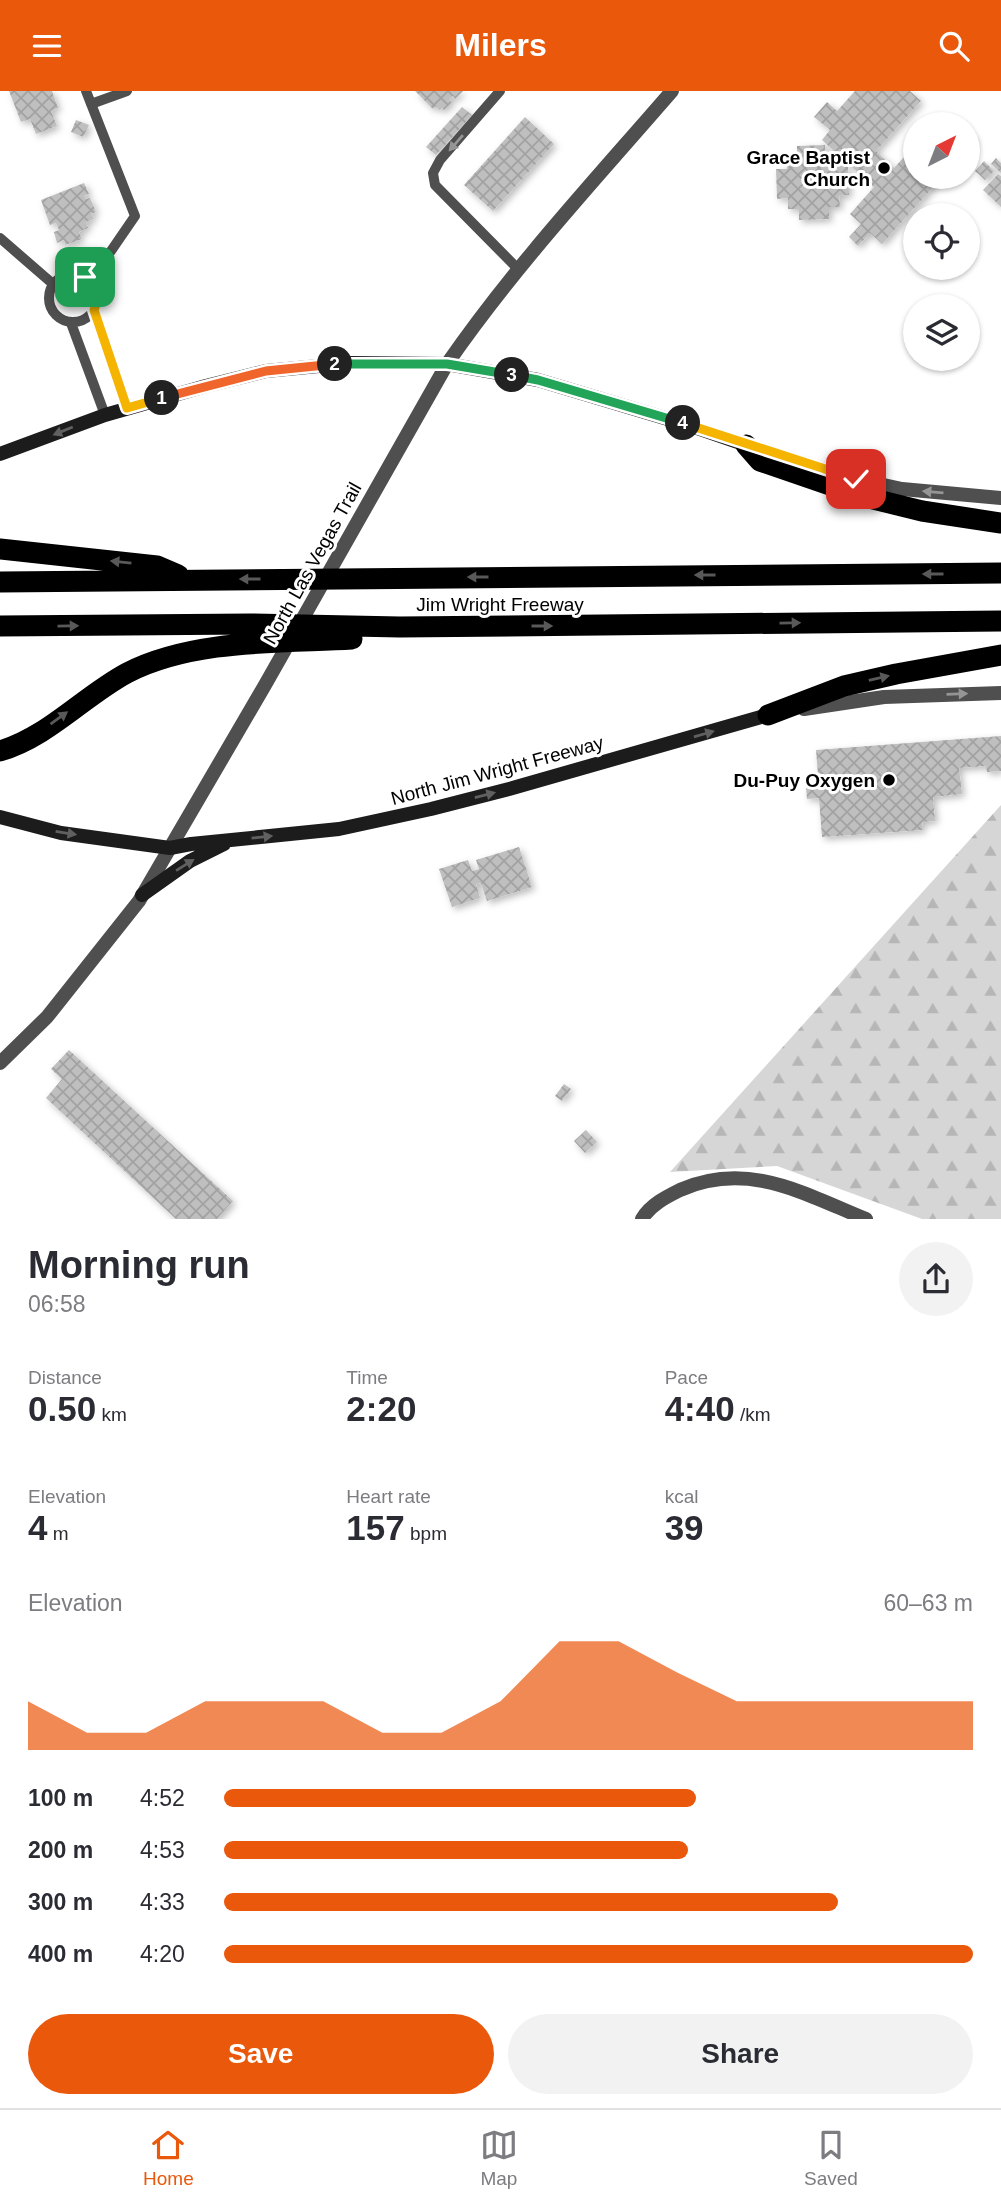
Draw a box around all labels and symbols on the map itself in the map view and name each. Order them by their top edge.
north arrow [903,112,980,189]
one-way arrow [448,134,464,151]
place label: Grace Baptist Church [746,147,871,190]
marker: Grace Baptist Church [876,160,892,176]
pin [55,247,115,307]
pin: 2 [318,347,352,381]
pin: 3 [494,357,530,393]
pin: 1 [144,381,180,415]
pin: 4 [666,405,700,441]
one-way arrow [53,425,74,436]
pin [826,449,886,509]
street label: North Las Vegas Trail [259,479,366,648]
one-way arrow [922,486,944,497]
one-way arrow [110,556,132,567]
one-way arrow [922,568,944,579]
one-way arrow [694,569,716,581]
one-way arrow [467,571,489,583]
one-way arrow [239,573,261,585]
street label: Jim Wright Freeway [416,594,584,615]
one-way arrow [780,618,802,629]
one-way arrow [57,620,79,631]
one-way arrow [531,620,553,632]
one-way arrow [868,672,890,683]
one-way arrow [946,688,968,699]
one-way arrow [50,711,68,726]
one-way arrow [693,728,715,739]
street label: North Jim Wright Freeway [389,732,606,809]
place label: Du-Puy Oxygen [734,770,875,791]
marker: Du-Puy Oxygen [881,772,897,788]
one-way arrow [474,789,496,800]
one-way arrow [55,828,77,839]
one-way arrow [251,831,273,842]
one-way arrow [176,858,195,871]

